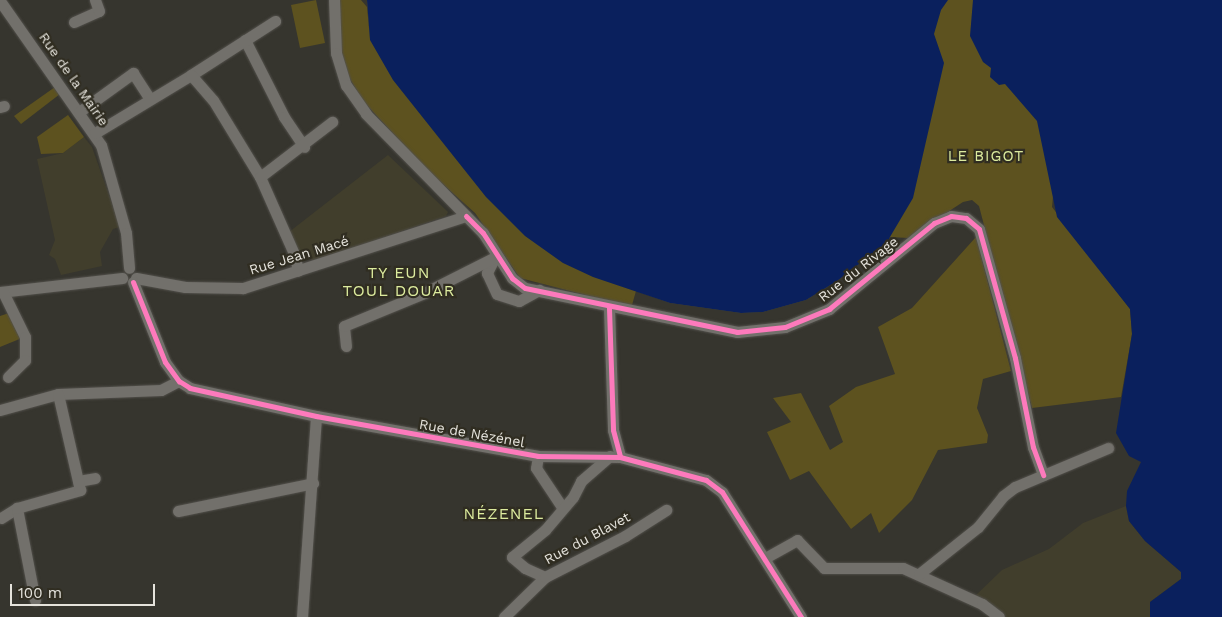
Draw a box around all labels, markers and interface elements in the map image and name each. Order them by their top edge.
street label: Rue de la Mairie [35,29,113,129]
district label: LE BIGOT [947,148,1025,166]
street label: Rue Jean Macé [247,232,351,278]
street label: Rue du Rivage [815,233,901,305]
district label: TY EUN TOUL DOUAR [341,263,457,301]
street label: Rue de Nézénel [418,415,526,451]
district label: NÉZENEL [463,504,545,524]
street label: Rue du Blavet [541,508,633,568]
scale bar [12,574,158,606]
text: 100 m [18,584,62,602]

